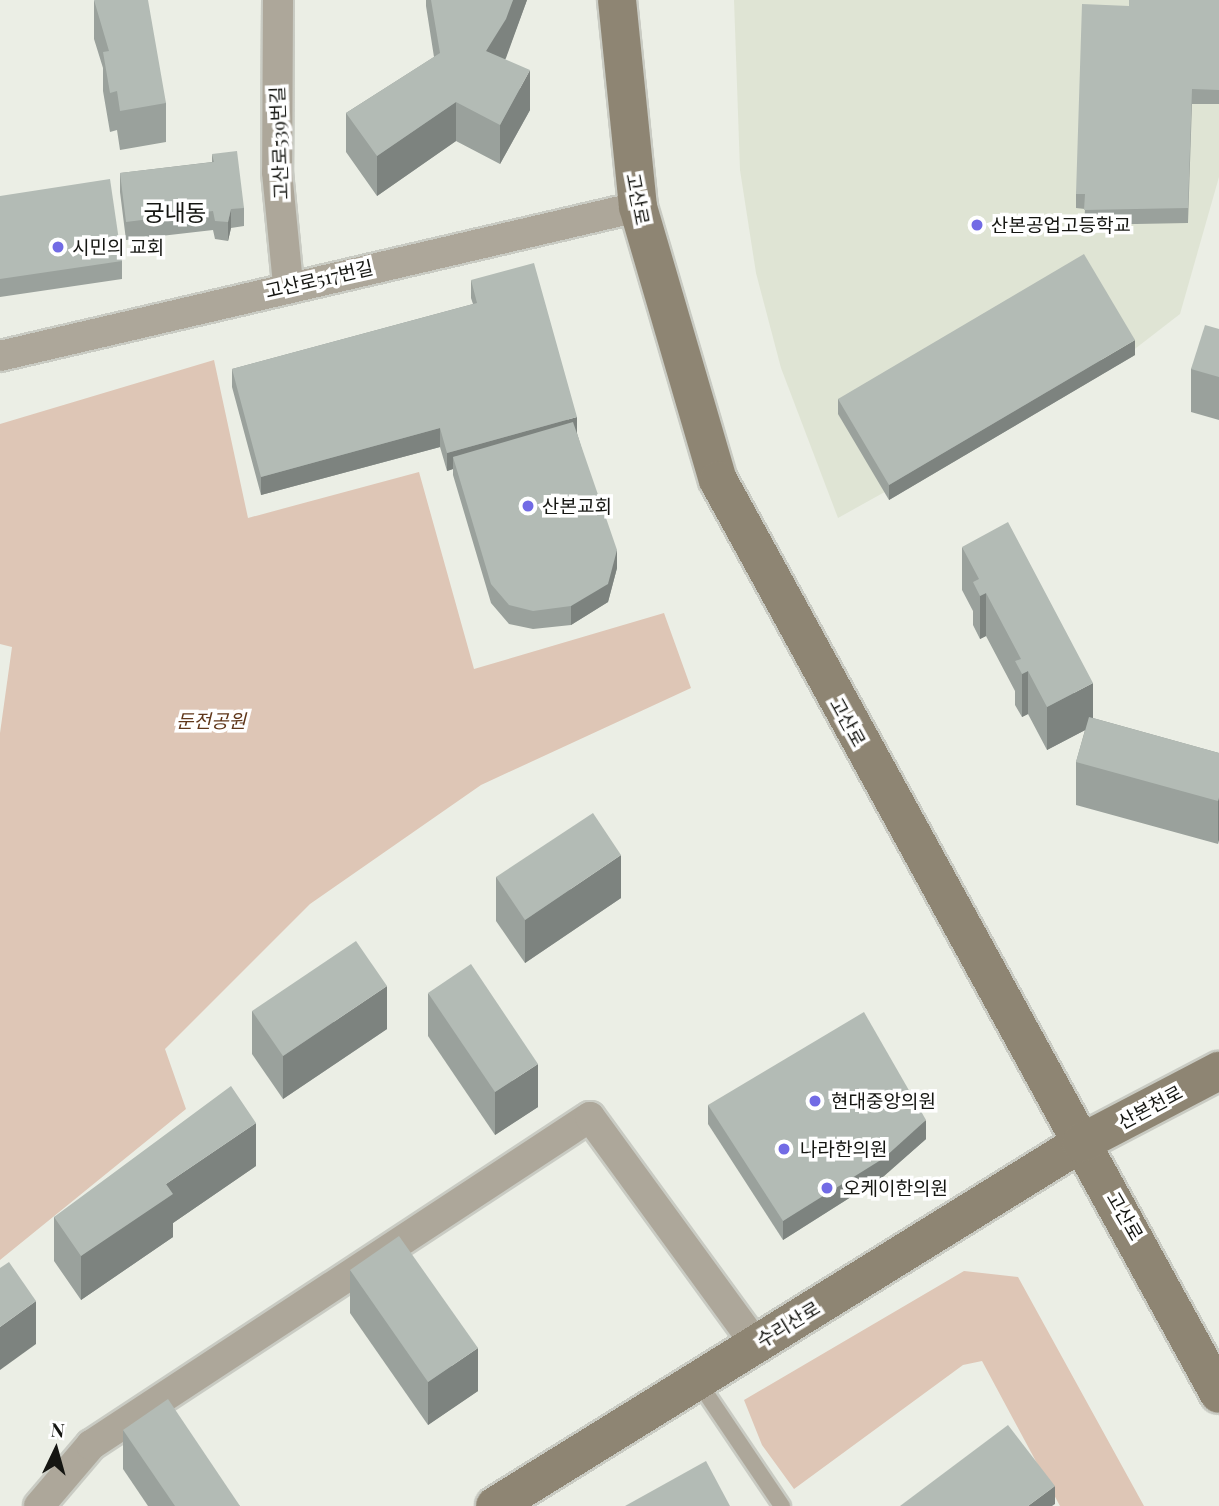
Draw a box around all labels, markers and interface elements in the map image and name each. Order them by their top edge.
street label: 고산로539번길 [266,86,292,200]
street label: 고산로 [622,171,654,227]
district label: 궁내동 [143,198,207,226]
place label: 산본공업고등학교 [991,214,1131,236]
marker: 산본공업고등학교 [969,217,985,233]
place label: 시민의 교회 [72,236,164,258]
marker: 시민의 교회 [50,239,66,255]
street label: 고산로517번길 [263,256,375,302]
place label: 산본교회 [542,495,612,517]
marker: 산본교회 [520,498,536,514]
street label: 고산로 [825,694,871,750]
park label: 둔전공원 [176,710,246,732]
street label: 산본천로 [1114,1081,1186,1133]
place label: 현대중앙의원 [831,1090,936,1112]
marker: 현대중앙의원 [805,1091,825,1111]
place label: 나라한의원 [800,1138,887,1160]
marker: 나라한의원 [774,1139,794,1159]
place label: 오케이한의원 [843,1177,948,1199]
marker: 오케이한의원 [817,1178,837,1198]
street label: 고산로 [1102,1188,1148,1244]
street label: 수리산로 [752,1296,824,1352]
north arrow [21,1415,91,1485]
text: N [50,1416,66,1443]

